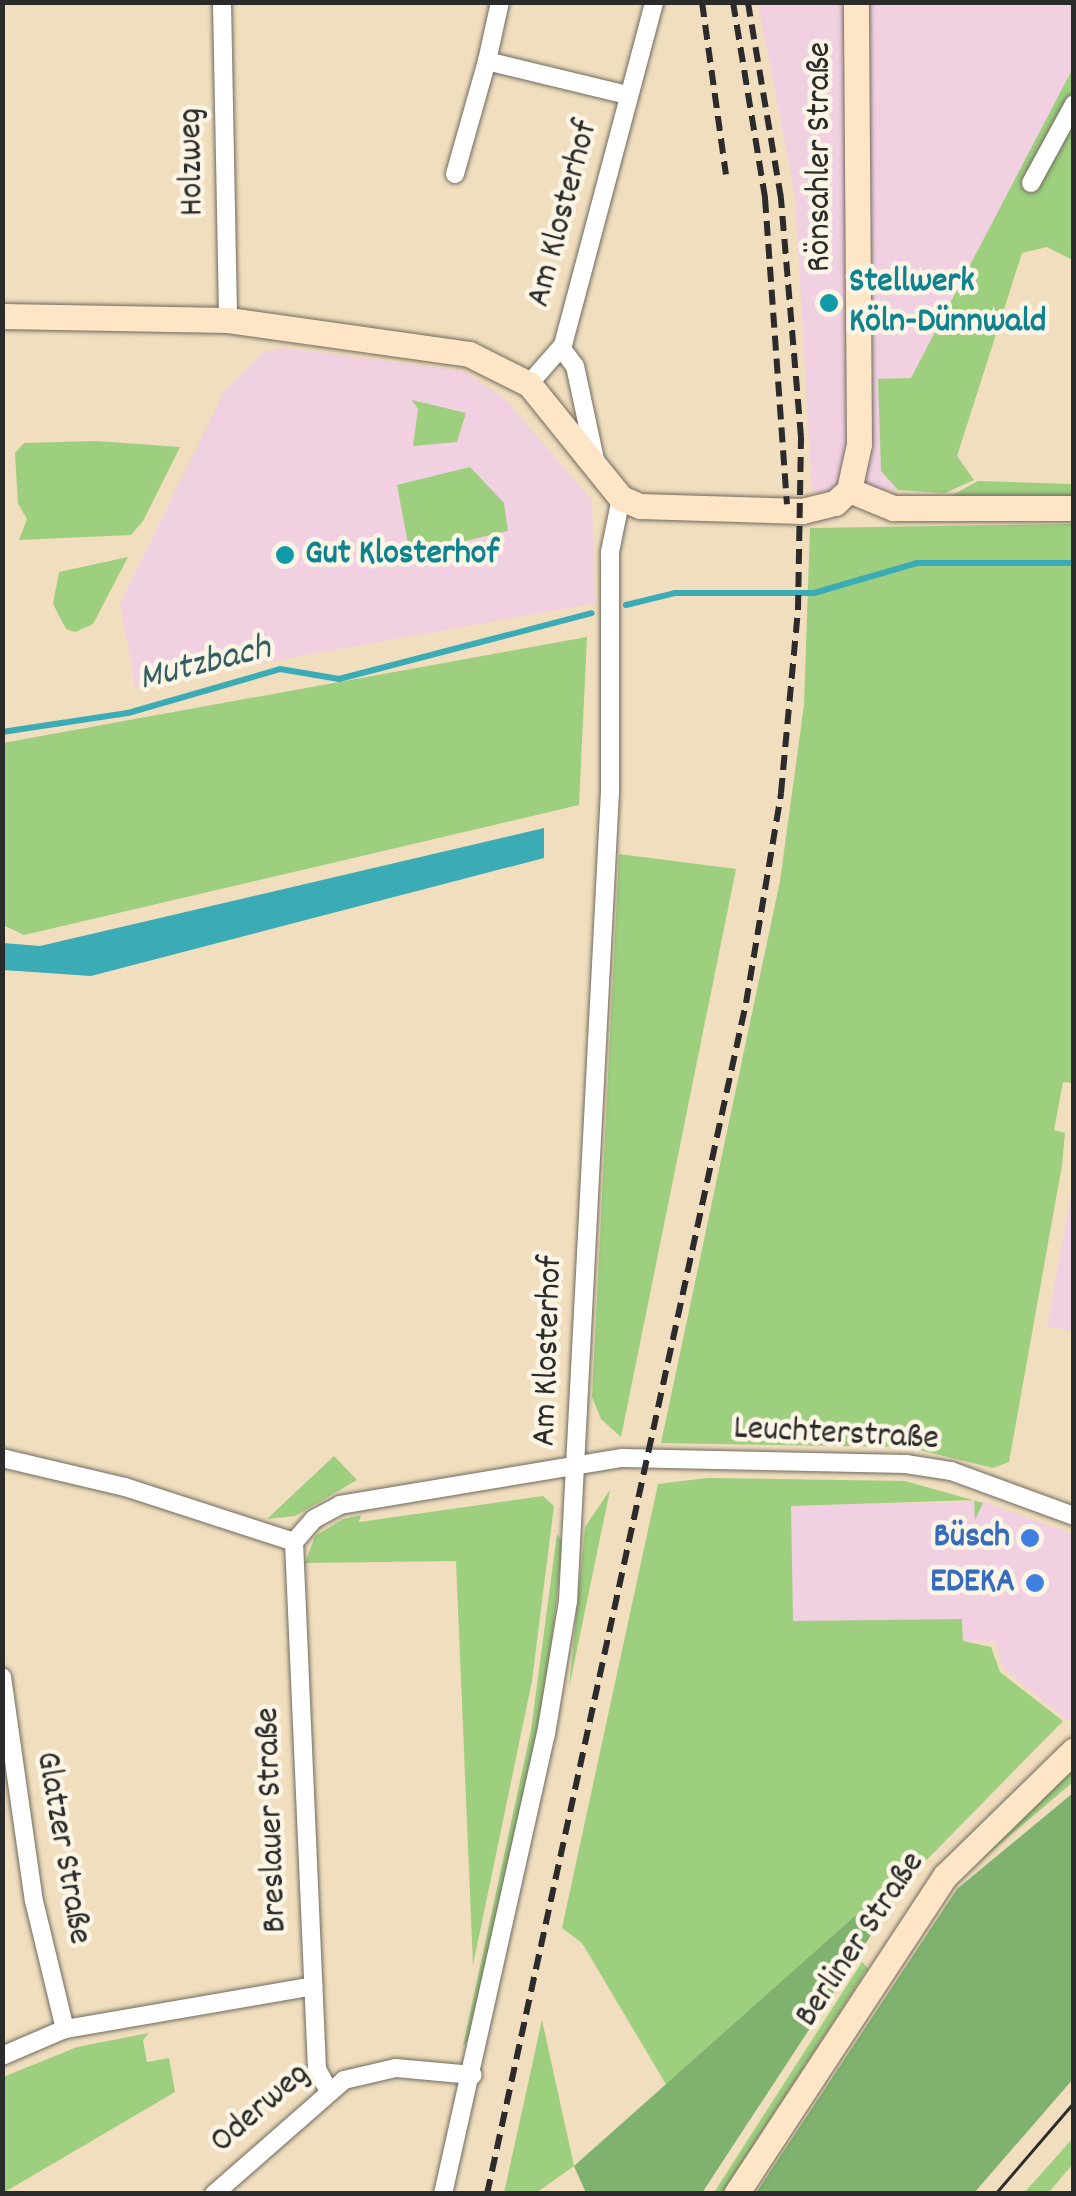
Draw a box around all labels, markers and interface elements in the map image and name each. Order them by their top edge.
street label: Rönsahler Straße [800,42,842,272]
street label: Holzweg [171,107,215,217]
street label: Am Klosterhof [519,116,609,312]
place label: Stellwerk Köln-Dünnwald [849,262,1046,344]
marker: Stellwerk Köln-Dünnwald [818,292,840,314]
place label: Gut Klosterhof [305,534,499,576]
marker: Gut Klosterhof [274,544,296,566]
water label: Mutzbach [134,627,276,703]
street label: Am Klosterhof [525,1255,573,1447]
street label: Leuchterstraße [732,1409,940,1461]
place label: Büsch [933,1517,1010,1559]
marker: Büsch [1019,1527,1041,1549]
place label: EDEKA [930,1562,1015,1604]
marker: EDEKA [1024,1572,1046,1594]
street label: Breslauer Straße [248,1706,298,1934]
street label: Glatzer Straße [24,1748,100,1948]
street label: Berliner Straße [787,1845,935,2035]
street label: Oderweg [203,2054,319,2164]

